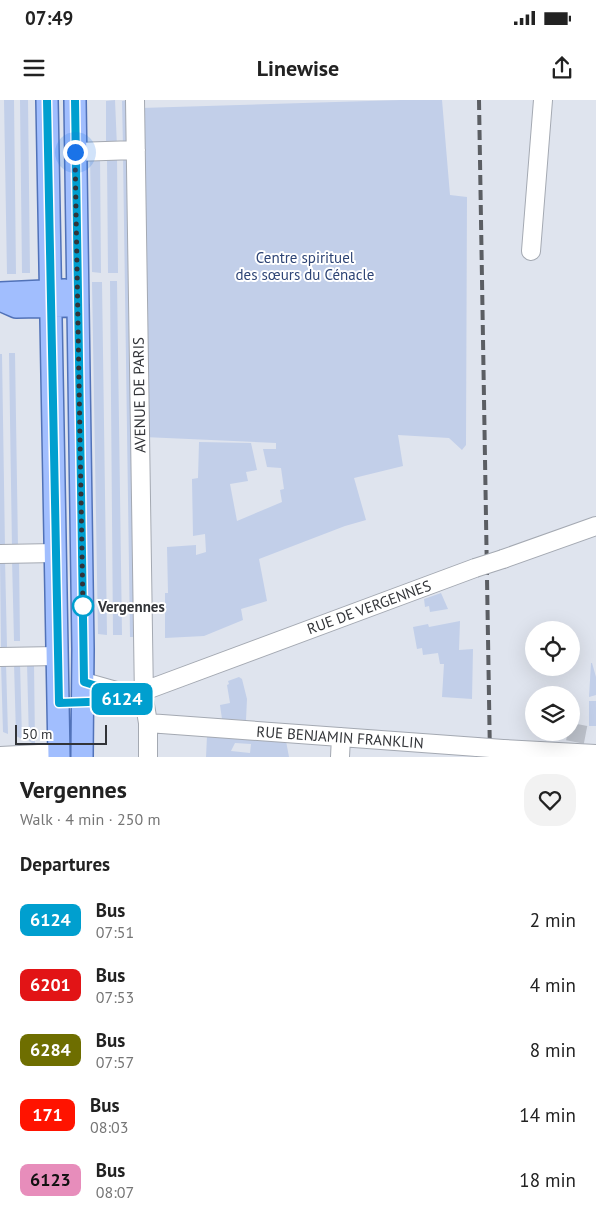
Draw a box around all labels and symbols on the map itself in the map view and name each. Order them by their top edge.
your location [63,140,88,165]
park label: Centre spirituel des sœurs du Cénacle [236,248,374,284]
street label: AVENUE DE PARIS [128,337,150,453]
street label: RUE DE VERGENNES [304,576,434,638]
marker: Vergennes [72,595,94,617]
place label: Vergennes [97,597,165,616]
line badge: 6124 [87,683,157,715]
scale bar [15,722,108,745]
street label: RUE BENJAMIN FRANKLIN [256,722,424,752]

